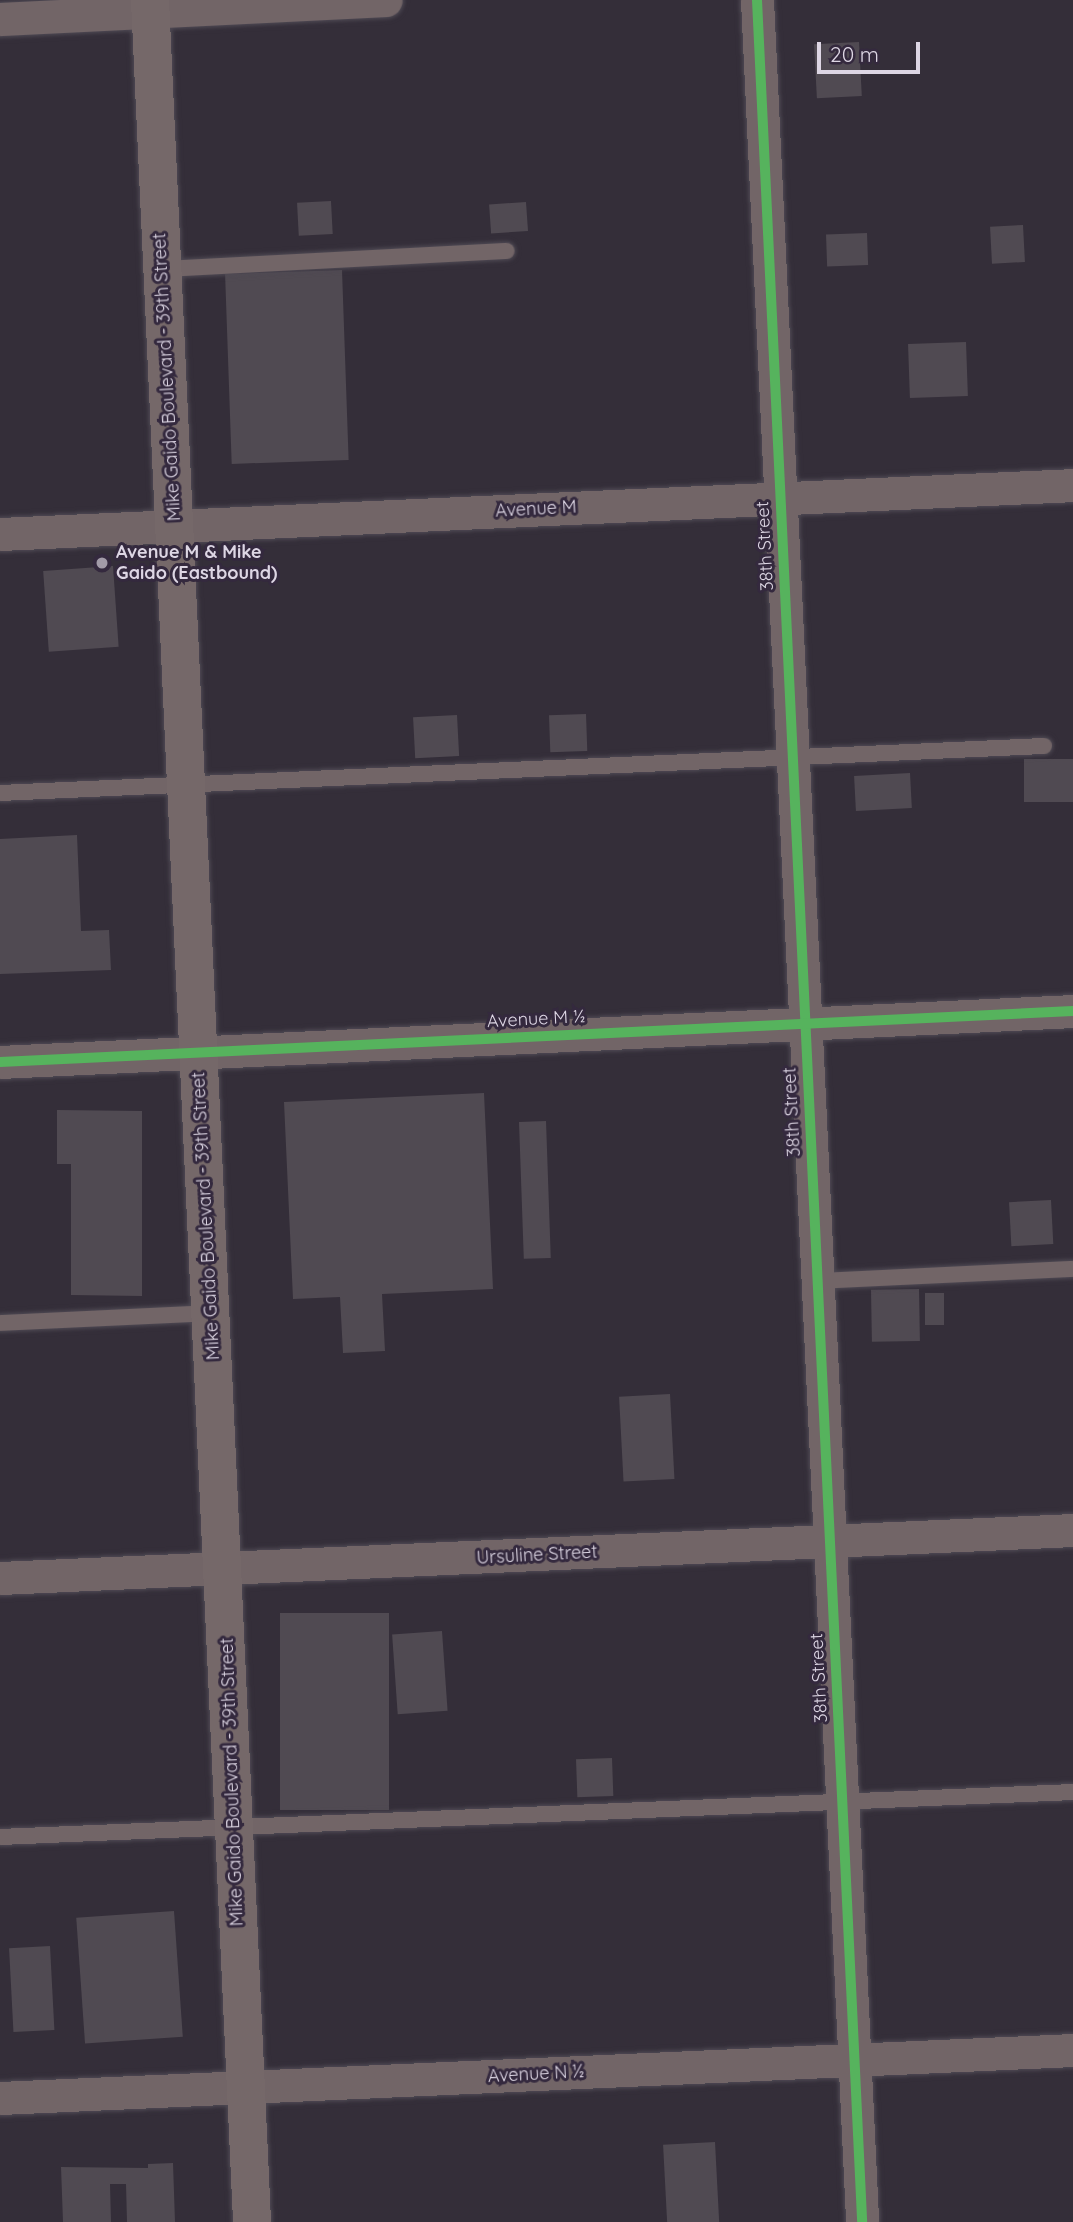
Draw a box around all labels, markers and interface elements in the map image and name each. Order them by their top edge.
scale bar [821,28,924,72]
text: 20 m [830,41,879,67]
street label: Mike Gaido Boulevard - 39th Street [149,232,185,522]
street label: Avenue M [495,496,577,522]
street label: 38th Street [752,501,778,591]
place label: Avenue M & Mike Gaido (Eastbound) [116,542,278,584]
marker: Avenue M & Mike Gaido (Eastbound) [94,555,110,571]
street label: Avenue M ½ [486,1006,586,1032]
street label: 38th Street [779,1067,805,1157]
street label: Mike Gaido Boulevard - 39th Street [188,1071,224,1361]
street label: Ursuline Street [476,1541,598,1569]
street label: 38th Street [806,1633,832,1723]
street label: Mike Gaido Boulevard - 39th Street [216,1637,248,1927]
street label: Avenue N ½ [487,2061,585,2087]

